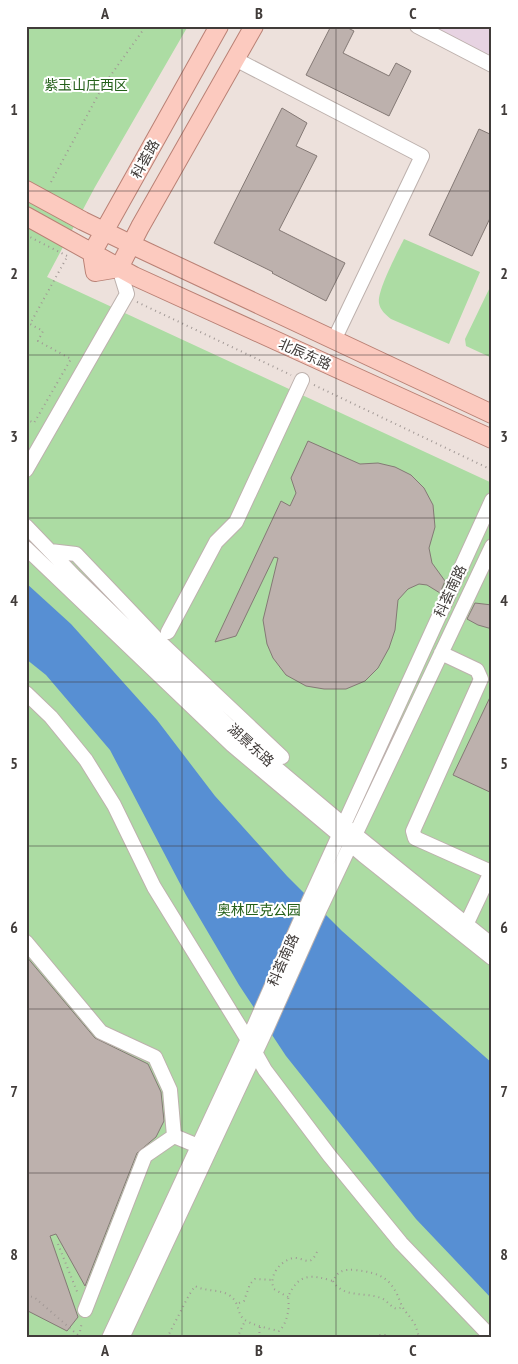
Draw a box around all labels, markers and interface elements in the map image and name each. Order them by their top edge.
text: A [100,3,110,23]
text: B [255,3,263,23]
text: C [409,3,417,23]
park label: 紫玉山庄西区 [44,76,128,94]
text: 1 [10,99,18,119]
text: 1 [500,99,508,119]
street label: 科荟路 [127,136,163,182]
text: 2 [10,263,18,283]
text: 2 [500,263,508,283]
street label: 北辰东路 [276,334,334,374]
text: 3 [10,426,18,446]
text: 3 [500,426,508,446]
street label: 科荟南路 [430,562,470,620]
text: 4 [10,590,18,610]
text: 4 [500,590,508,610]
street label: 湖景东路 [224,720,278,770]
text: 5 [10,753,18,773]
text: 5 [500,753,508,773]
park label: 奥林匹克公园 [217,901,301,919]
text: 6 [10,917,18,937]
text: 6 [500,917,508,937]
street label: 科荟南路 [263,931,303,989]
text: 7 [10,1081,18,1101]
text: 7 [500,1081,508,1101]
text: 8 [10,1244,18,1264]
text: 8 [500,1244,508,1264]
text: A [100,1340,110,1360]
text: B [255,1340,263,1360]
text: C [409,1340,417,1360]

